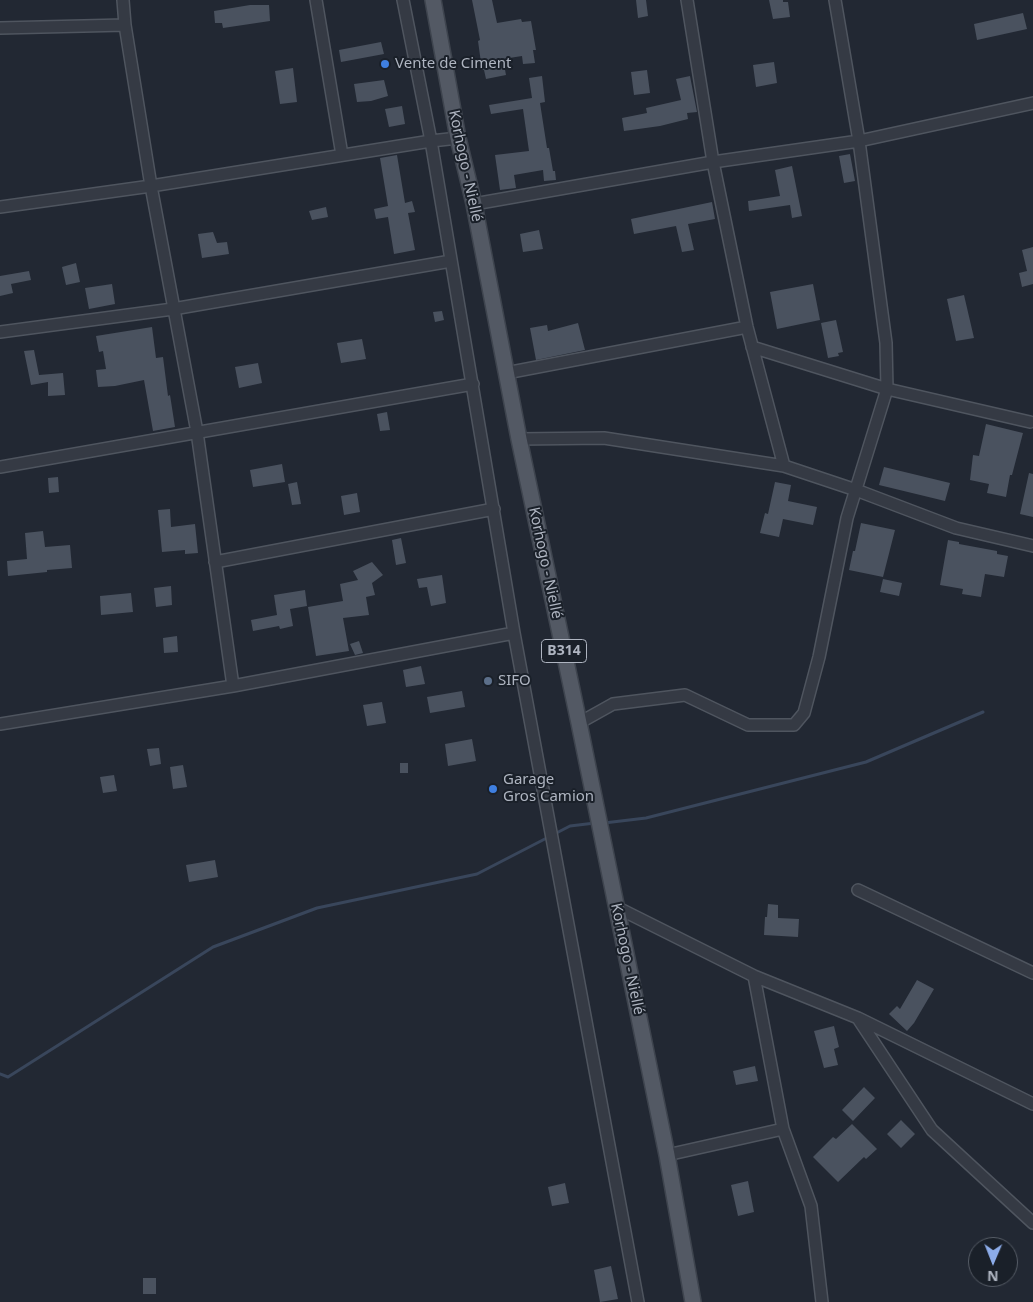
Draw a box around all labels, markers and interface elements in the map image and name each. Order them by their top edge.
place label: Vente de Ciment [395,55,511,73]
marker: Vente de Ciment [379,58,391,70]
street label: Korhogo - Niellé [444,108,486,224]
street label: Korhogo - Niellé [524,505,566,621]
road number: B314 [542,640,586,662]
place label: SIFO [498,672,531,690]
marker: SIFO [482,675,494,687]
place label: Garage Gros Camion [503,771,594,806]
marker: Garage Gros Camion [487,783,499,795]
street label: Korhogo - Niellé [606,901,648,1017]
north arrow [968,1237,1018,1287]
text: N [987,1267,999,1286]

